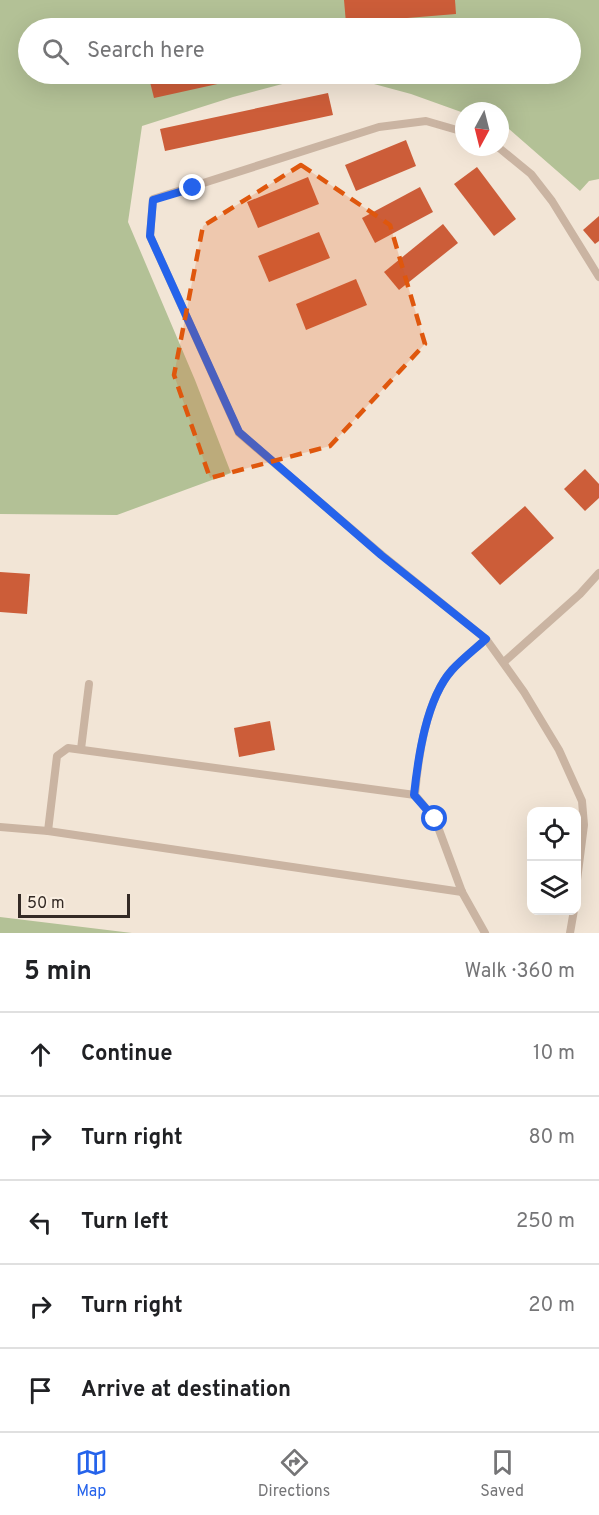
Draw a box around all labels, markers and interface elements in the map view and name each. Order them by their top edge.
search box [18,18,581,84]
icon: search [39,35,72,68]
text: Search here [87,38,205,65]
north arrow [455,102,509,156]
route end [179,174,205,200]
route start [421,805,447,831]
map controls [527,807,581,915]
button: locate [527,807,581,861]
button: layers [527,861,581,915]
scale bar [18,891,130,918]
text: 50 m [27,894,65,914]
text: 5 min [24,956,92,989]
text: Walk · 360 m [464,959,575,985]
icon: ahead [24,1038,57,1071]
text: Continue [81,1041,172,1068]
text: 10 m [533,1041,575,1067]
icon: right [24,1122,57,1155]
text: Turn right [81,1125,183,1152]
text: 80 m [529,1125,575,1151]
icon: left [24,1206,57,1239]
text: Turn left [81,1209,169,1236]
text: 250 m [516,1209,575,1235]
icon: right [24,1290,57,1323]
text: Turn right [81,1293,183,1320]
text: 20 m [528,1293,575,1319]
icon: arrive [24,1374,57,1407]
text: Arrive at destination [81,1377,291,1404]
tab: Map [75,1446,108,1502]
tab: Directions [258,1446,330,1502]
tab: Saved [480,1446,524,1502]

